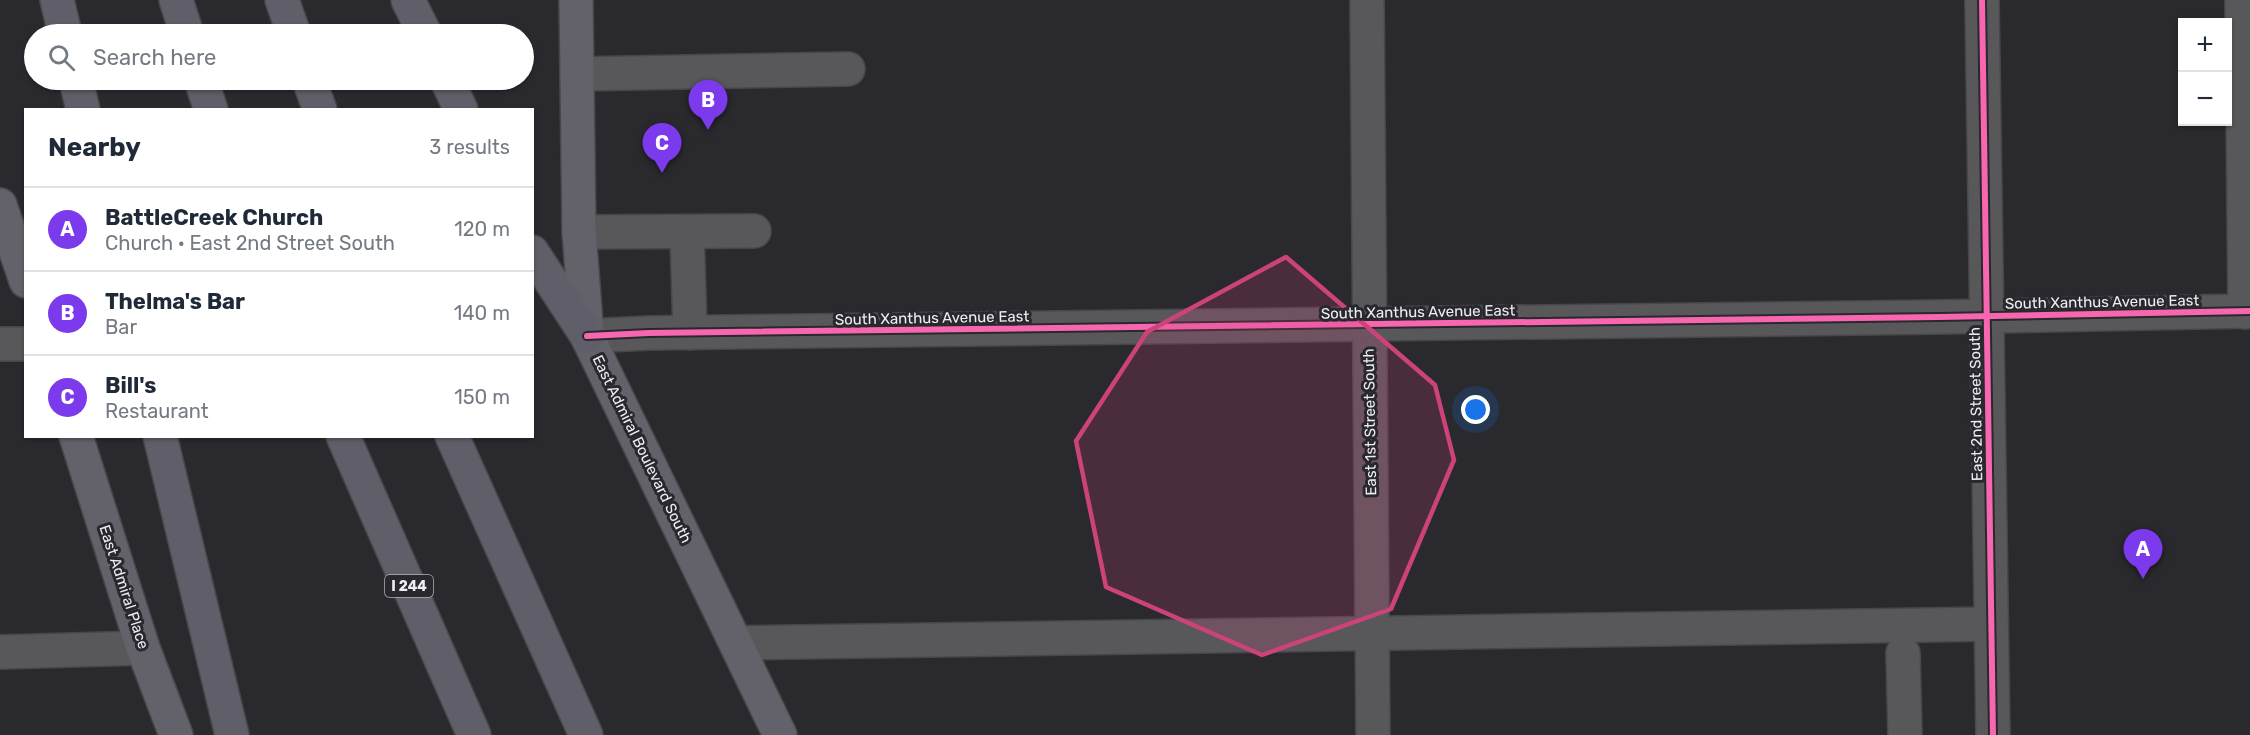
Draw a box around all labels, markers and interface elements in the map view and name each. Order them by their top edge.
map controls [2178,18,2232,126]
button: + [2178,18,2232,72]
search box [24,24,534,90]
icon: search [45,41,78,74]
text: Search here [93,44,216,71]
button: − [2178,72,2232,126]
pin: B [688,80,728,130]
pin: C [642,124,682,173]
text: Nearby [48,132,141,163]
text: 3 results [429,135,510,159]
text: BattleCreek Church [105,204,323,231]
text: A [60,217,75,241]
text: 120 m [454,217,510,241]
text: Church · East 2nd Street South [105,231,395,255]
text: Thelma's Bar [105,288,245,315]
street label: South Xanthus Avenue East [2005,291,2199,313]
text: B [60,301,75,325]
text: 140 m [454,301,510,325]
street label: South Xanthus Avenue East [1321,301,1515,323]
street label: South Xanthus Avenue East [835,307,1029,329]
text: Bar [105,315,137,339]
street label: East 2nd Street South [1966,327,1986,481]
street label: East 1st Street South [1360,348,1380,496]
street label: East Admiral Boulevard South [589,352,695,546]
text: Bill's [105,372,156,399]
text: C [60,385,75,409]
text: 150 m [454,385,510,409]
your location [1461,395,1490,424]
text: Restaurant [105,399,209,423]
street label: East Admiral Place [95,523,153,651]
pin: A [2124,530,2162,579]
road number: I 244 [385,575,433,597]

